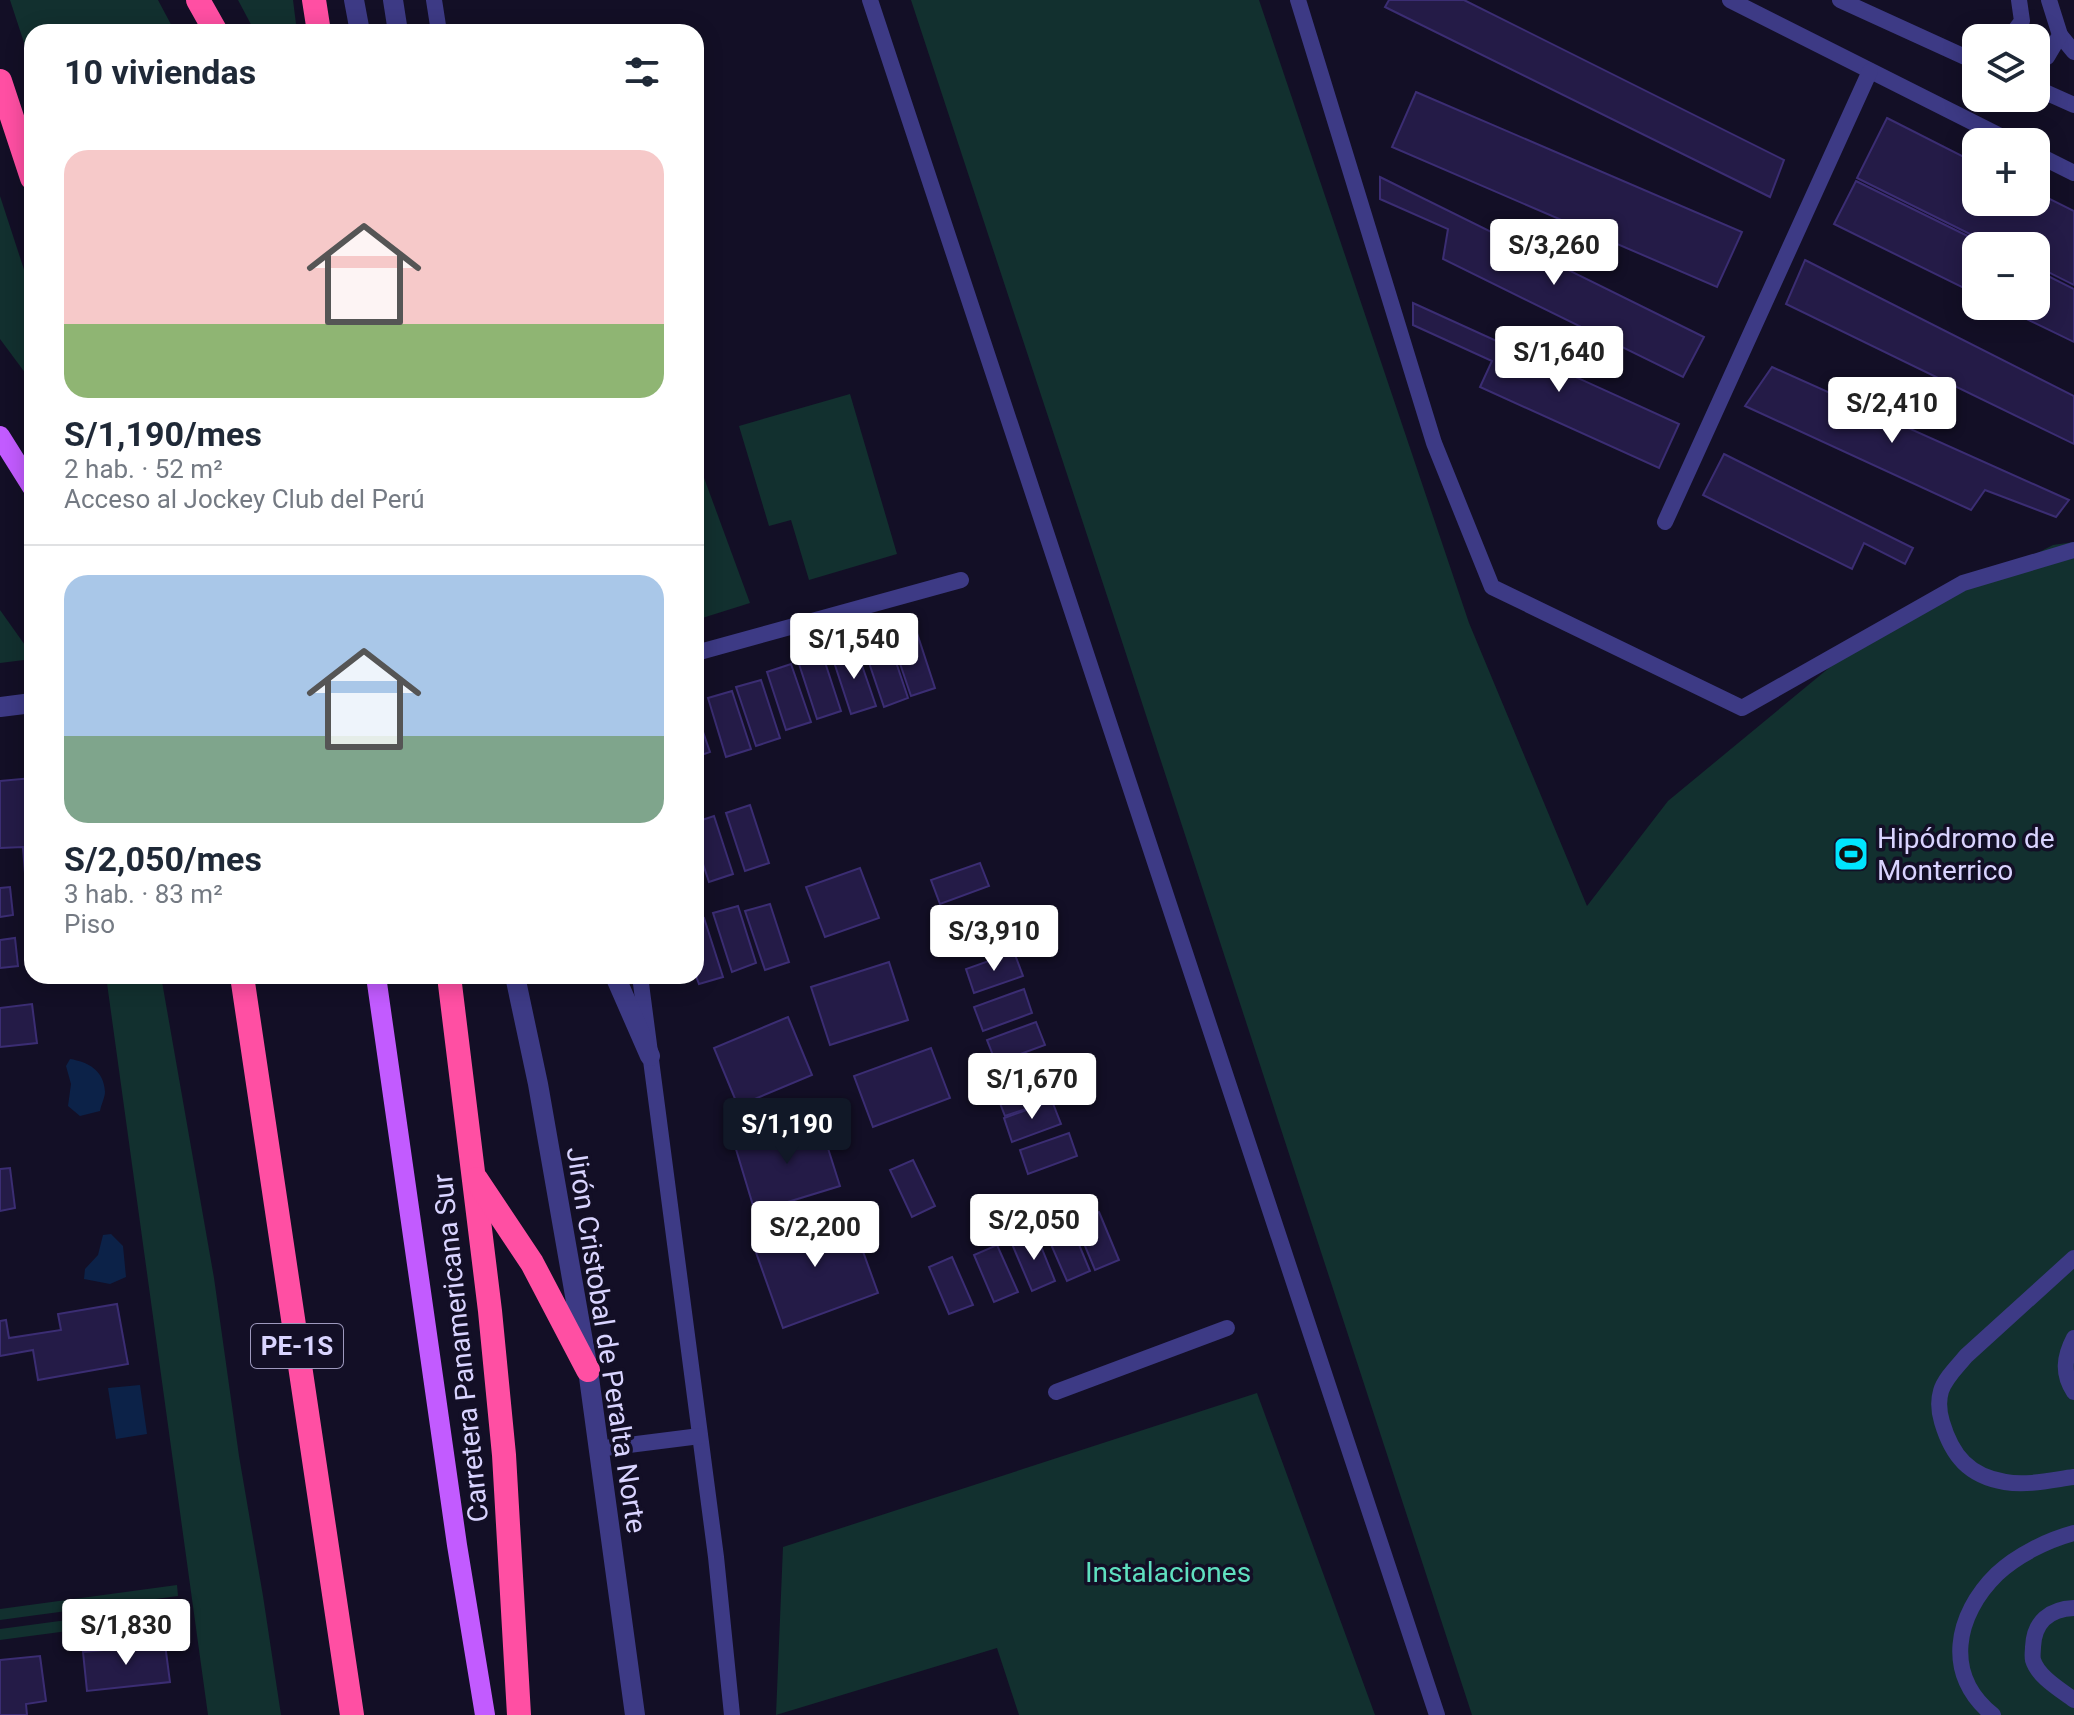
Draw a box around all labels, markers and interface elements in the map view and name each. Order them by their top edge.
map controls [1962,24,2050,320]
button: layers [1962,24,2050,112]
icon: filters [620,50,664,94]
text: 10 viviendas [64,52,256,92]
button: + [1962,128,2050,216]
icon: home [292,202,436,346]
pin: S/3,260 [1480,219,1628,287]
text: S/3,260 [1508,230,1600,260]
button: − [1962,232,2050,320]
pin: S/1,640 [1485,326,1633,394]
text: S/1,640 [1513,337,1605,367]
pin: S/2,410 [1818,377,1966,445]
text: S/2,410 [1846,388,1938,418]
text: S/1,190/mes [64,414,262,454]
text: 2 hab. · 52 m² [64,454,223,484]
text: Acceso al Jockey Club del Perú [64,484,425,514]
pin: S/1,540 [780,613,928,681]
text: S/1,540 [808,624,900,654]
icon: home [292,627,436,771]
place label: Hipódromo de Monterrico [1877,822,2055,887]
sports icon: Hipódromo de Monterrico [1832,835,1870,873]
text: S/2,050/mes [64,839,262,879]
text: 3 hab. · 83 m² [64,879,223,909]
pin: S/3,910 [920,905,1068,973]
text: Piso [64,909,115,939]
text: S/3,910 [948,916,1040,946]
pin: S/1,670 [958,1053,1106,1121]
text: S/1,670 [986,1064,1078,1094]
pin: S/1,190 [713,1098,861,1166]
text: S/1,190 [741,1109,833,1139]
street label: Jirón Cristobal de Peralta Norte [560,1145,653,1536]
street label: Carretera Panamericana Sur [426,1171,495,1524]
pin: S/2,050 [960,1194,1108,1262]
pin: S/2,200 [741,1201,889,1269]
text: S/2,050 [988,1205,1080,1235]
text: S/2,200 [769,1212,861,1242]
road number: PE-1S [251,1324,343,1368]
park label: Instalaciones [1085,1556,1251,1589]
pin: S/1,830 [52,1599,200,1667]
text: S/1,830 [80,1610,172,1640]

